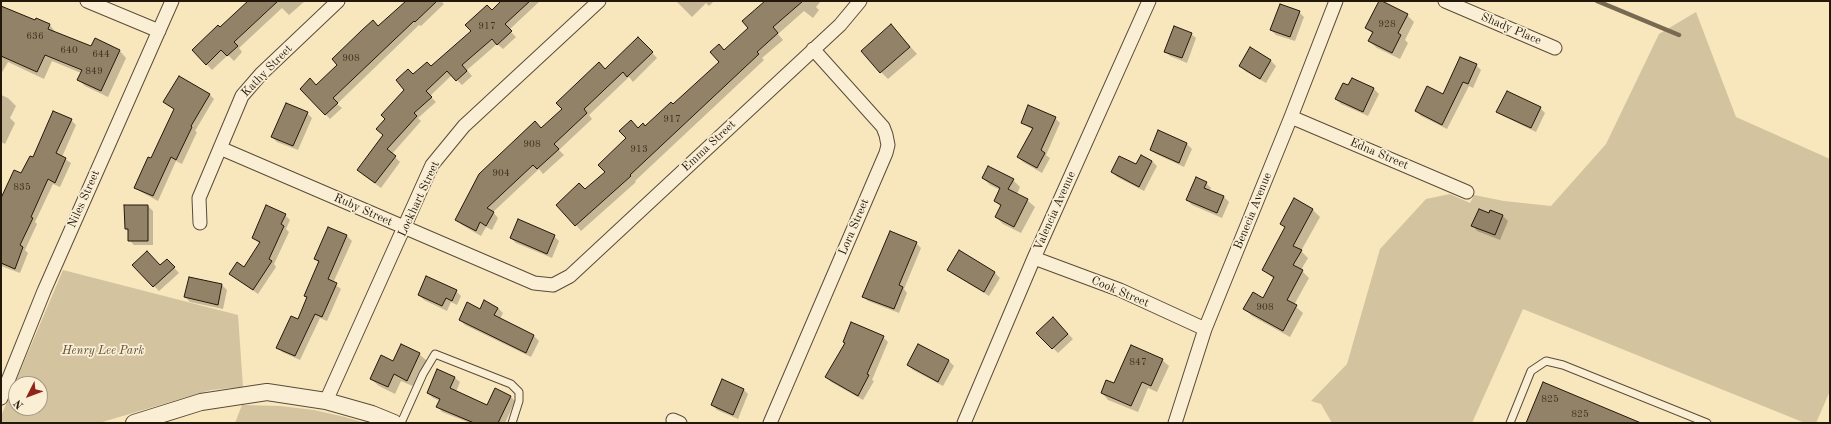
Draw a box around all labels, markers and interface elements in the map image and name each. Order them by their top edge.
street label: Shady Place [1479,10,1543,48]
house number: 928 [1378,18,1396,30]
house number: 917 [478,20,496,32]
house number: 636 [26,30,44,42]
street label: Kathy Street [238,42,296,100]
house number: 640 [60,44,78,56]
house number: 644 [92,48,110,60]
house number: 908 [342,52,360,64]
house number: 849 [85,65,103,77]
house number: 917 [663,113,681,125]
street label: Emma Street [679,117,739,175]
street label: Edna Street [1348,135,1410,173]
house number: 908 [523,138,541,150]
house number: 913 [630,143,648,155]
street label: Lockhart Street [395,159,443,239]
house number: 904 [492,167,510,179]
street label: Niles Street [65,168,103,230]
street label: Valencia Avenue [1031,169,1079,253]
street label: Benecia Avenue [1231,170,1275,252]
house number: 835 [13,181,31,193]
street label: Ruby Street [331,191,395,229]
street label: Lora Street [836,197,872,257]
street label: Cook Street [1089,273,1151,311]
house number: 908 [1256,301,1274,313]
park label: Henry Lee Park [62,344,144,358]
house number: 847 [1129,356,1147,368]
north arrow [8,376,48,416]
house number: 825 [1541,393,1559,405]
text: N [13,397,26,410]
house number: 825 [1571,408,1589,420]

